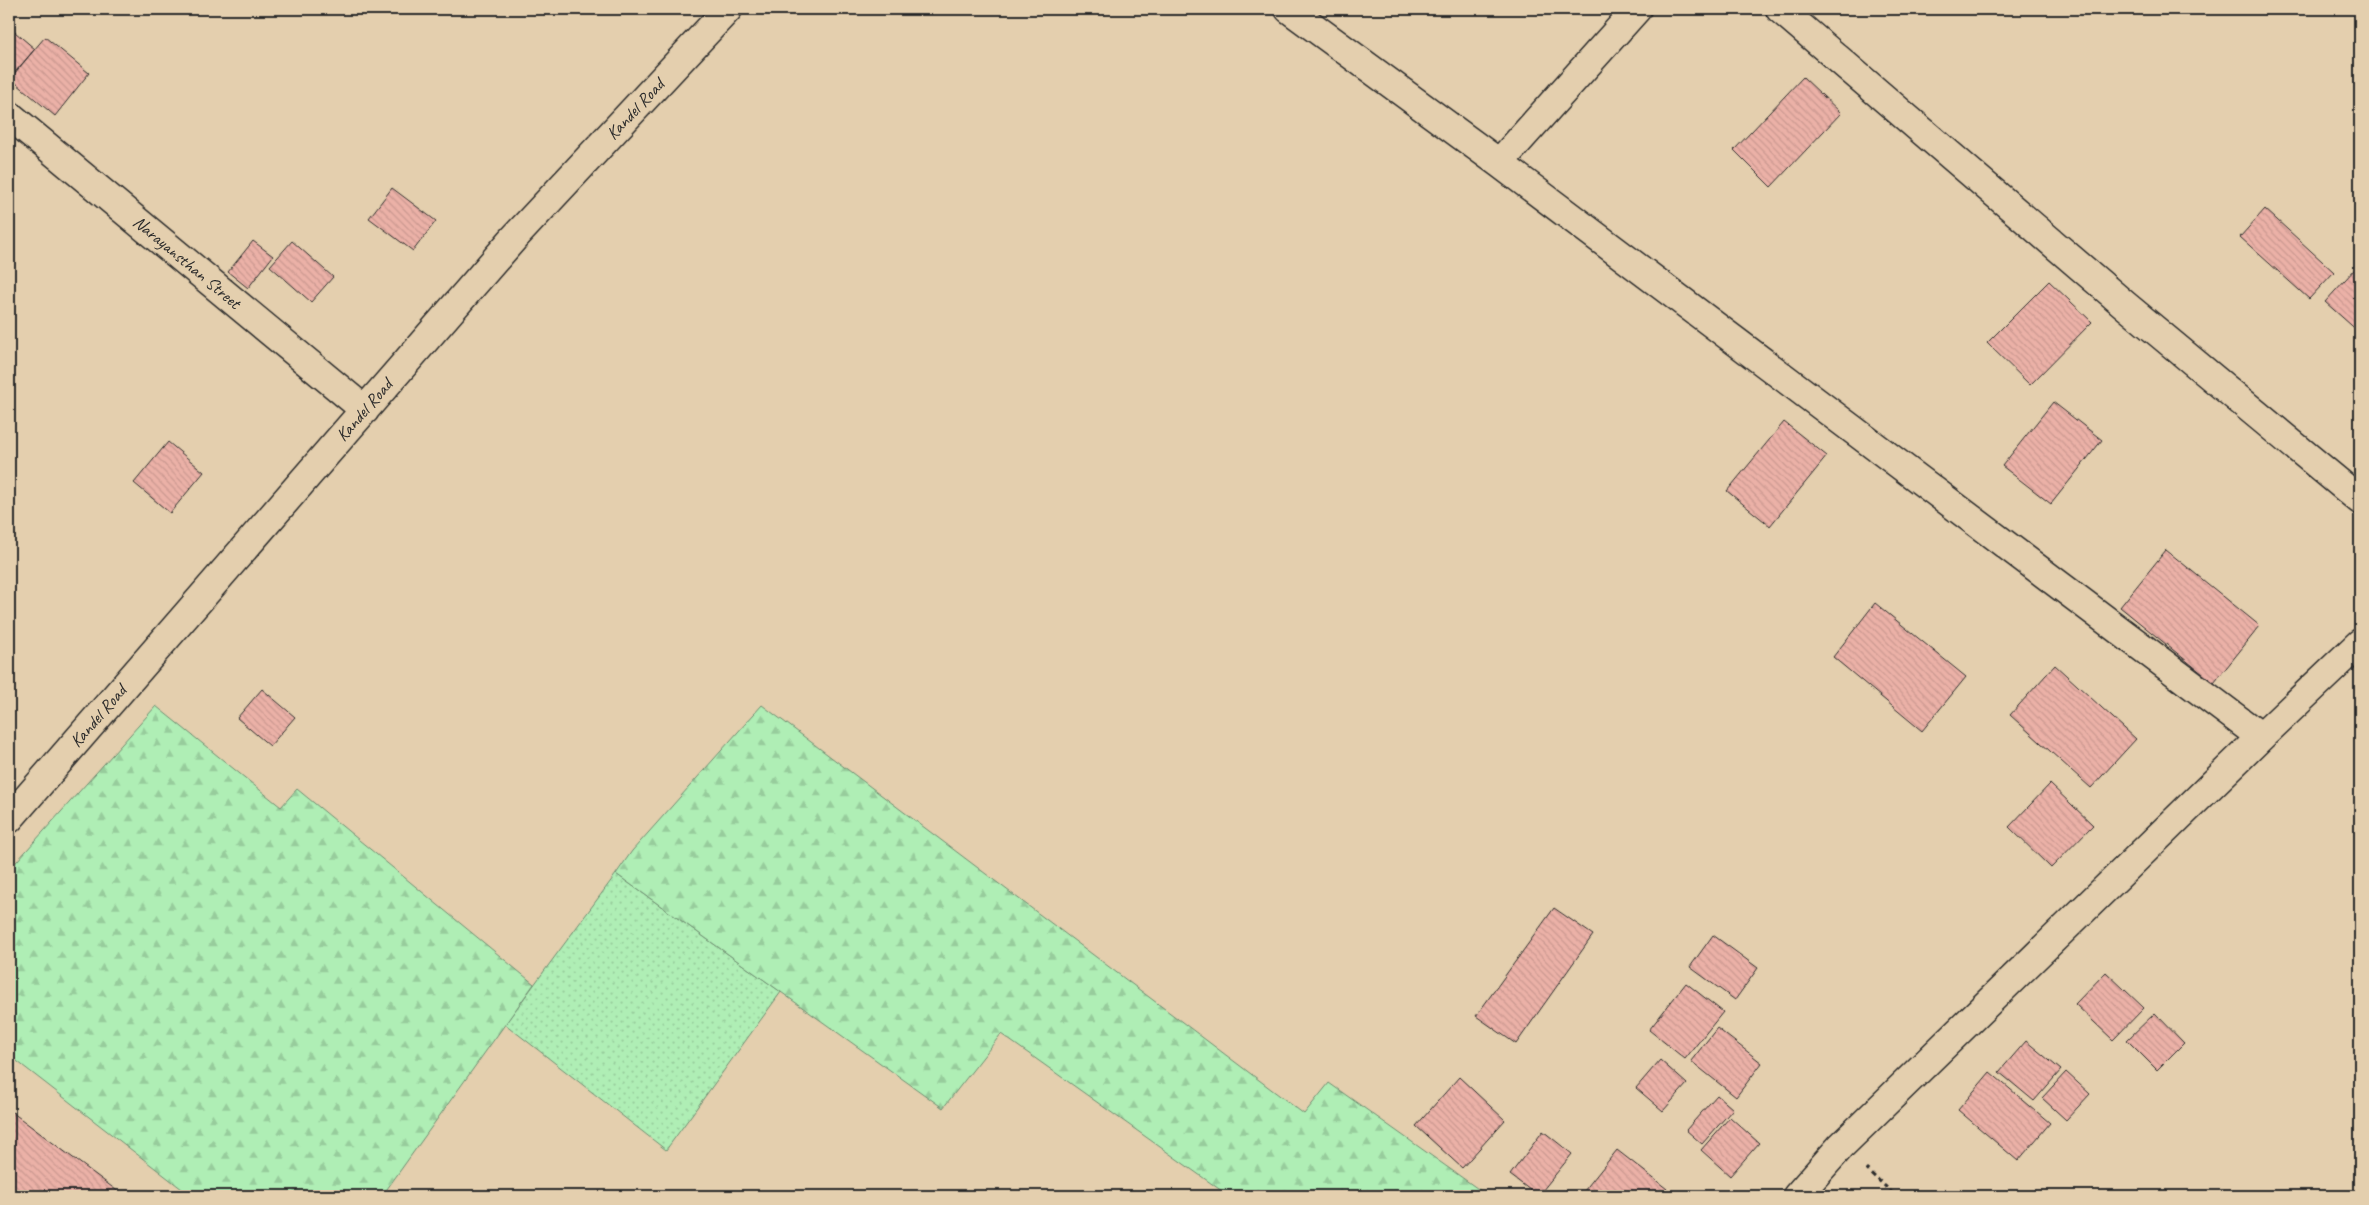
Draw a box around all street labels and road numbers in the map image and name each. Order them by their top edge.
street label: Kandel Road [601,72,671,144]
street label: Narayansthan Street [129,211,247,315]
street label: Kandel Road [331,372,399,446]
street label: Kandel Road [65,678,133,752]

